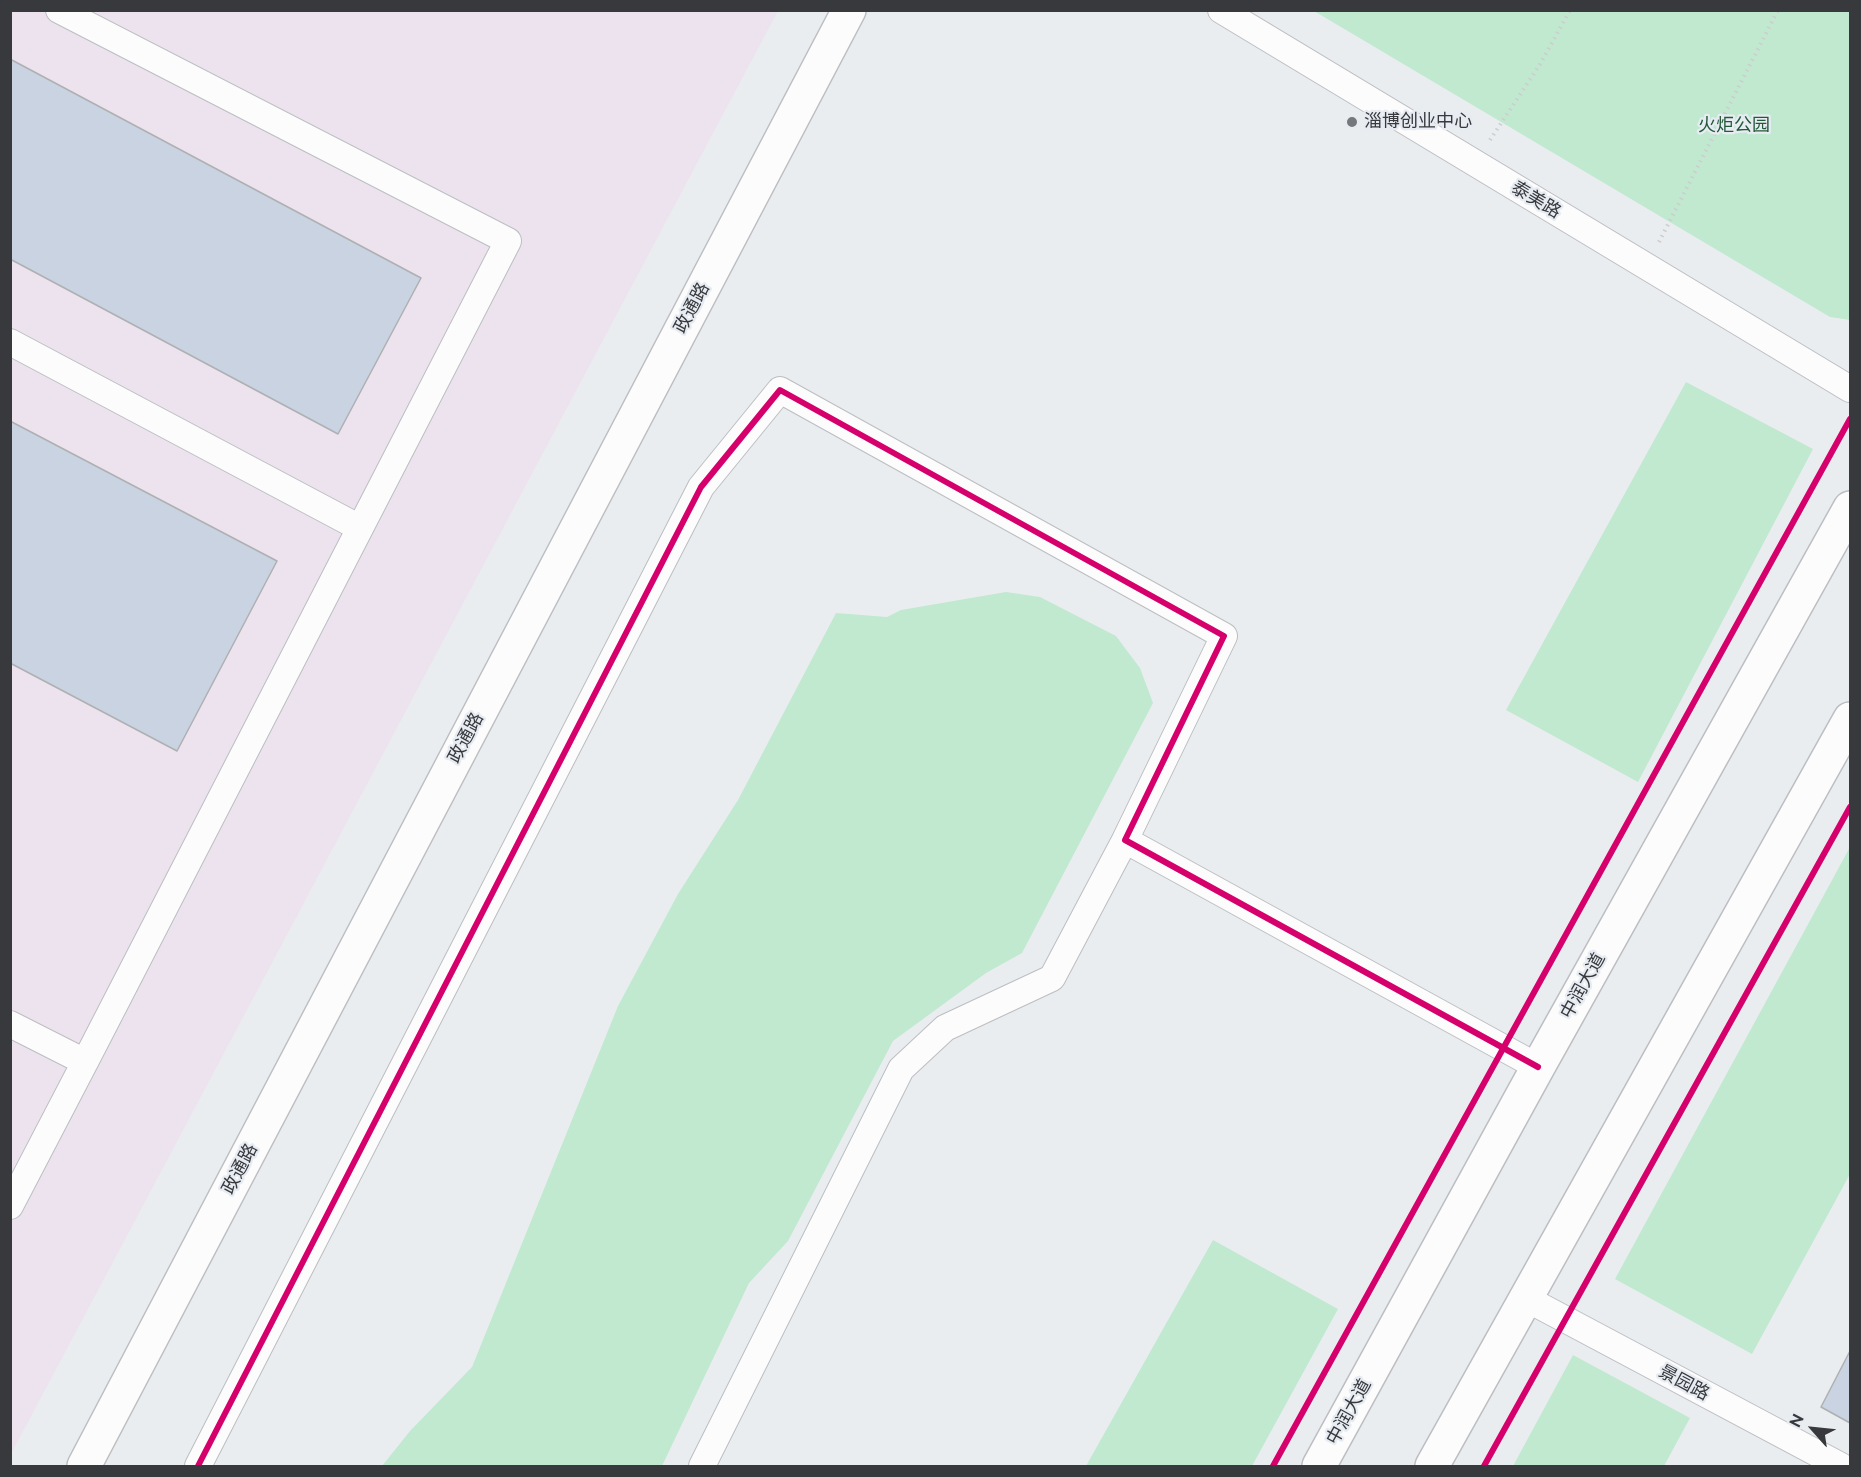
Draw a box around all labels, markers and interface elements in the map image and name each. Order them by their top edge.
place label: 淄博创业中心 [1364,111,1472,133]
marker: 淄博创业中心 [1345,115,1359,129]
park label: 火炬公园 [1698,115,1770,137]
street label: 泰美路 [1507,177,1565,223]
street label: 政通路 [670,279,714,337]
street label: 政通路 [444,709,488,767]
street label: 中润大道 [1556,949,1610,1023]
street label: 政通路 [218,1140,262,1198]
street label: 景园路 [1655,1361,1713,1405]
street label: 中润大道 [1322,1375,1376,1449]
north arrow [1783,1399,1843,1459]
text: N [1785,1411,1808,1430]

